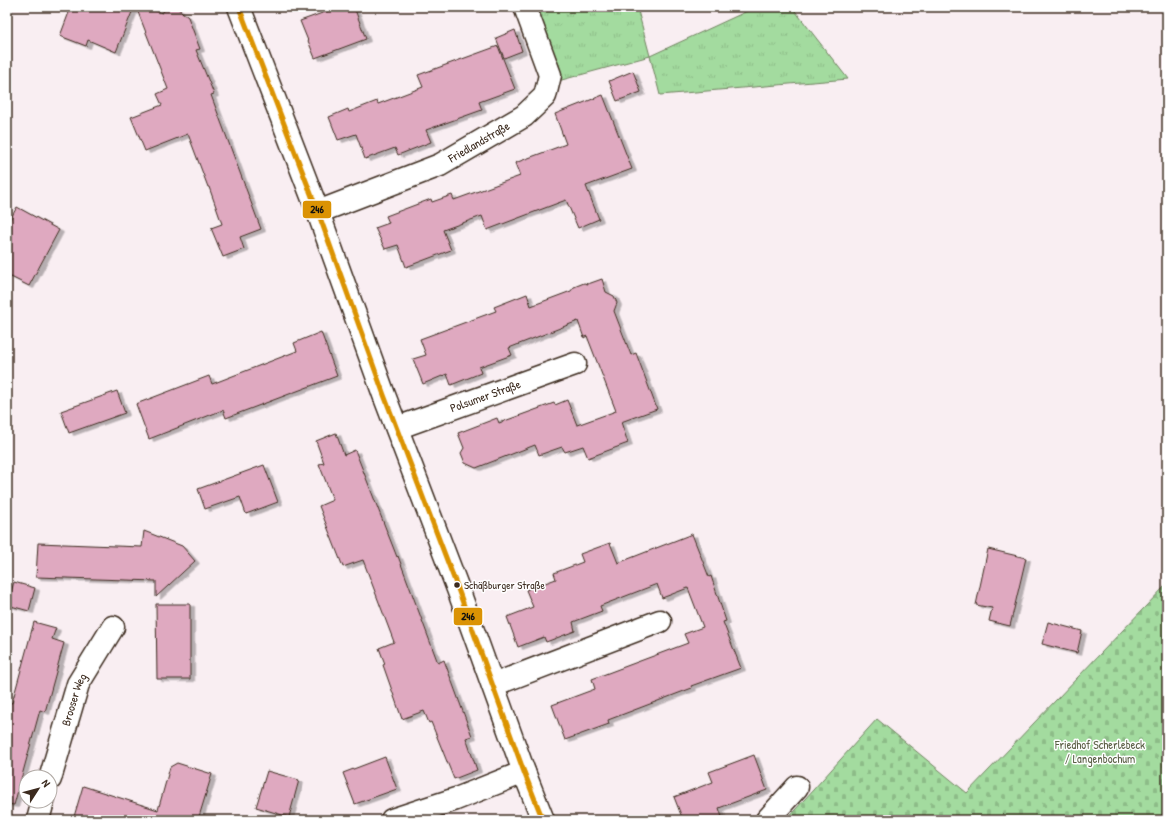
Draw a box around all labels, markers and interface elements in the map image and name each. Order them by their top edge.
street label: Friedlandstraße [444,117,513,167]
line badge: 246 [302,200,332,219]
text: 246 [310,202,324,216]
street label: Polsumer Straße [448,375,523,416]
place label: Schäßburger Straße [464,578,545,592]
marker: Schäßburger Straße [452,580,462,590]
line badge: 246 [453,607,483,626]
text: 246 [461,609,475,623]
street label: Brooser Weg [57,670,91,728]
park label: Friedhof Scherlebeck / Langenbochum [1054,736,1145,767]
north arrow [18,769,58,809]
text: N [39,777,54,790]

